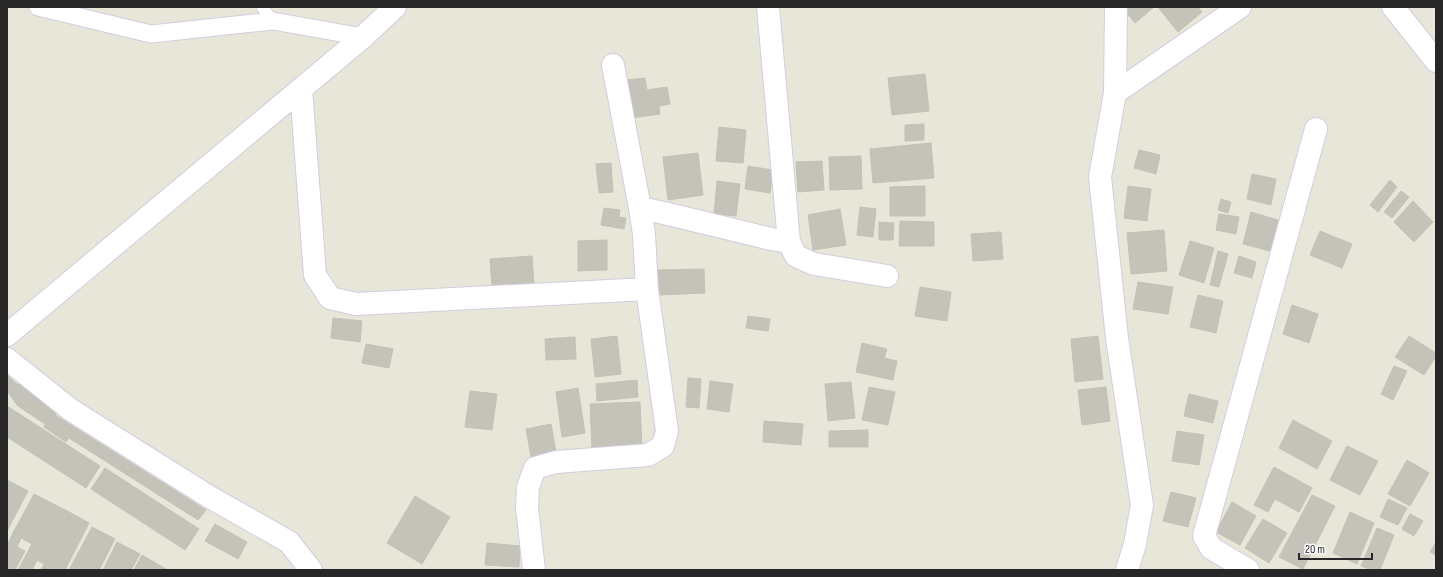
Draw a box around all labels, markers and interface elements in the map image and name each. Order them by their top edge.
scale bar [1299,535,1372,561]
text: 20 m [1305,542,1325,557]

